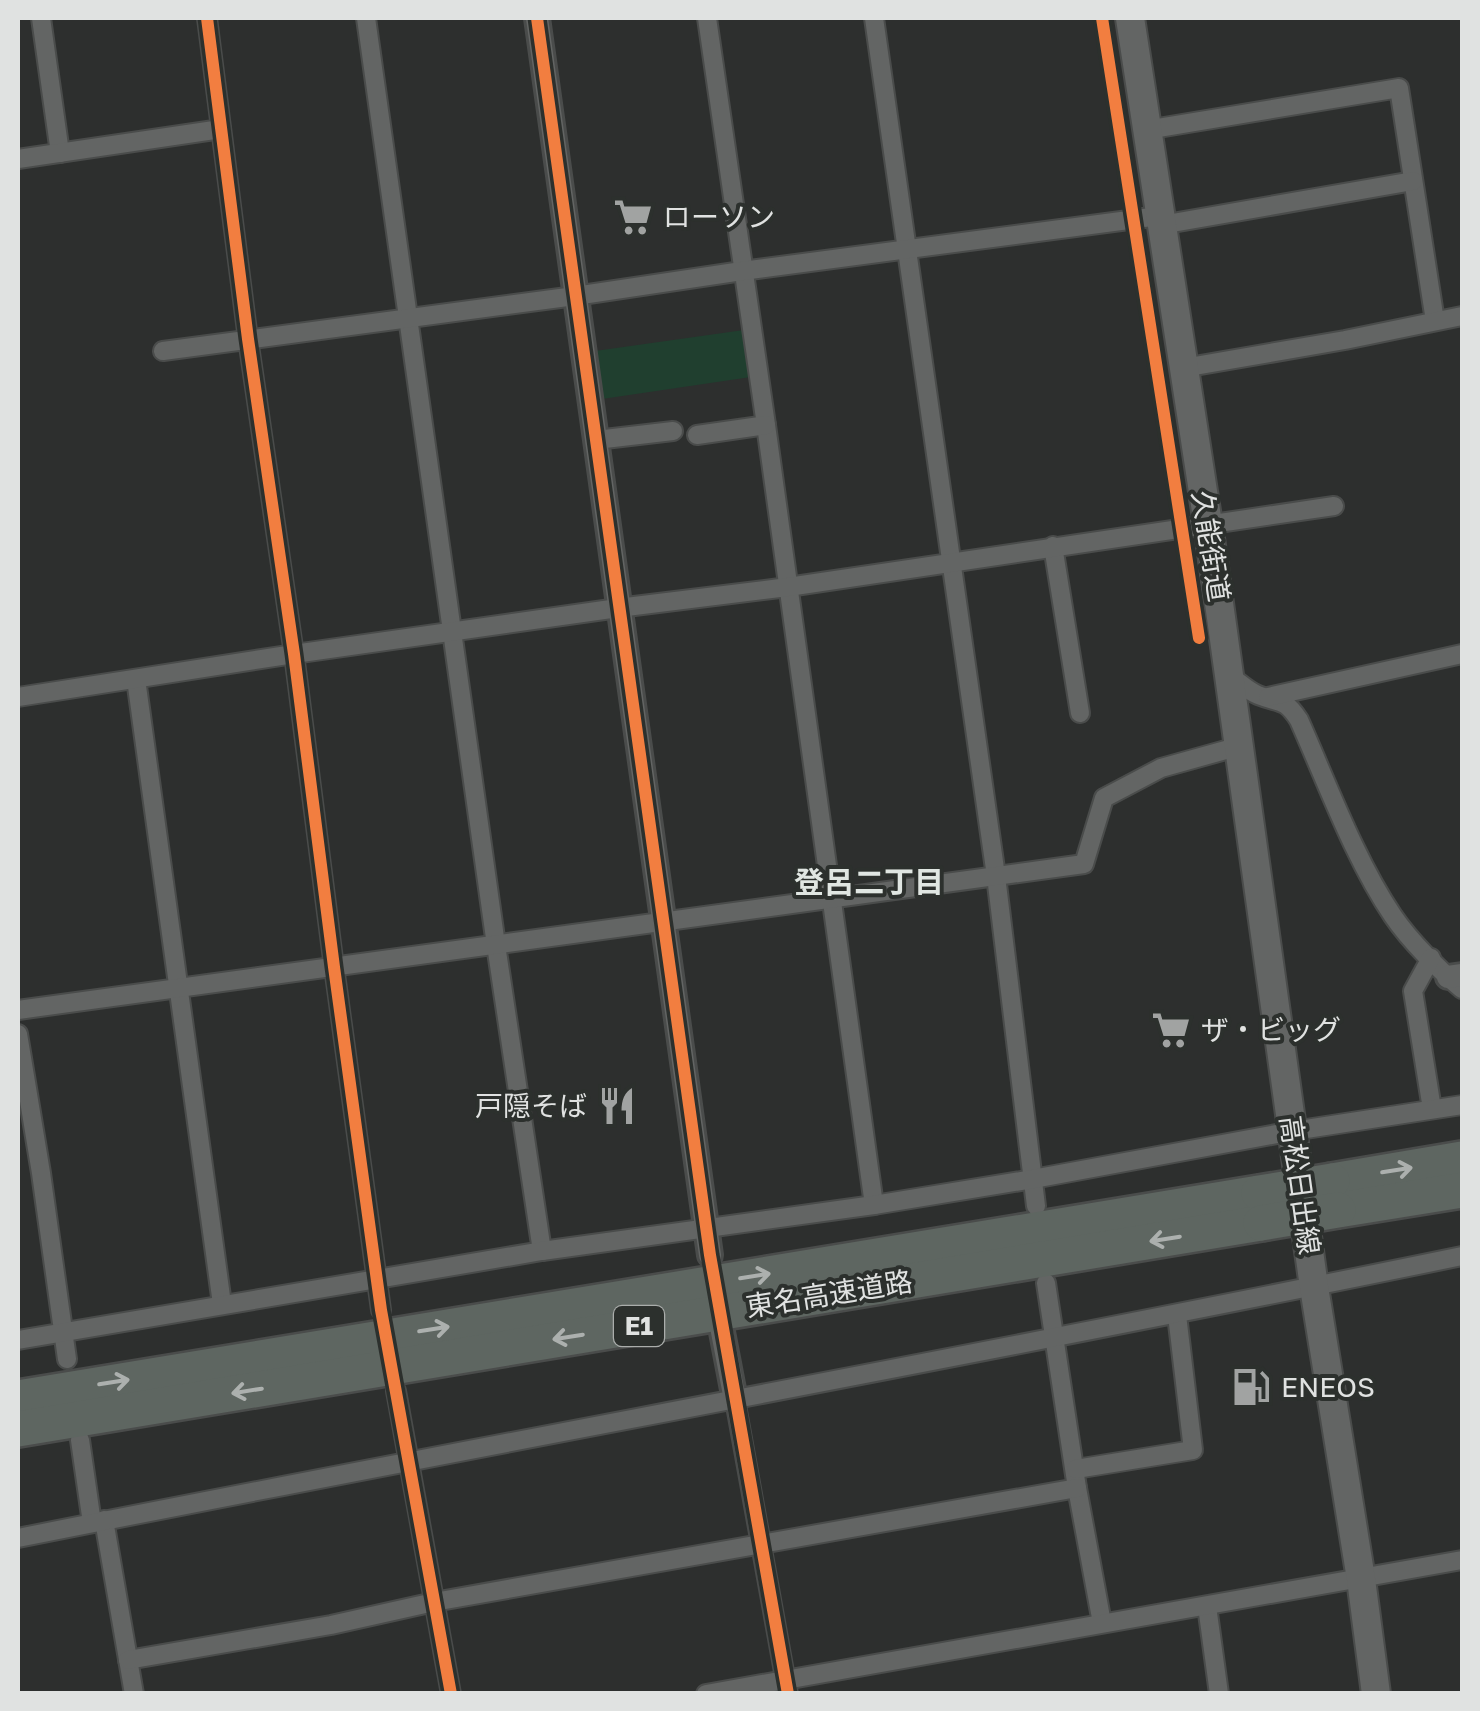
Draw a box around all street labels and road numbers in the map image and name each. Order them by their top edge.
street label: 久能街道 [1186,488,1237,604]
street label: 高松日出線 [1274,1113,1327,1257]
street label: 東名高速道路 [743,1264,914,1323]
road number: E1 [614,1306,664,1346]

